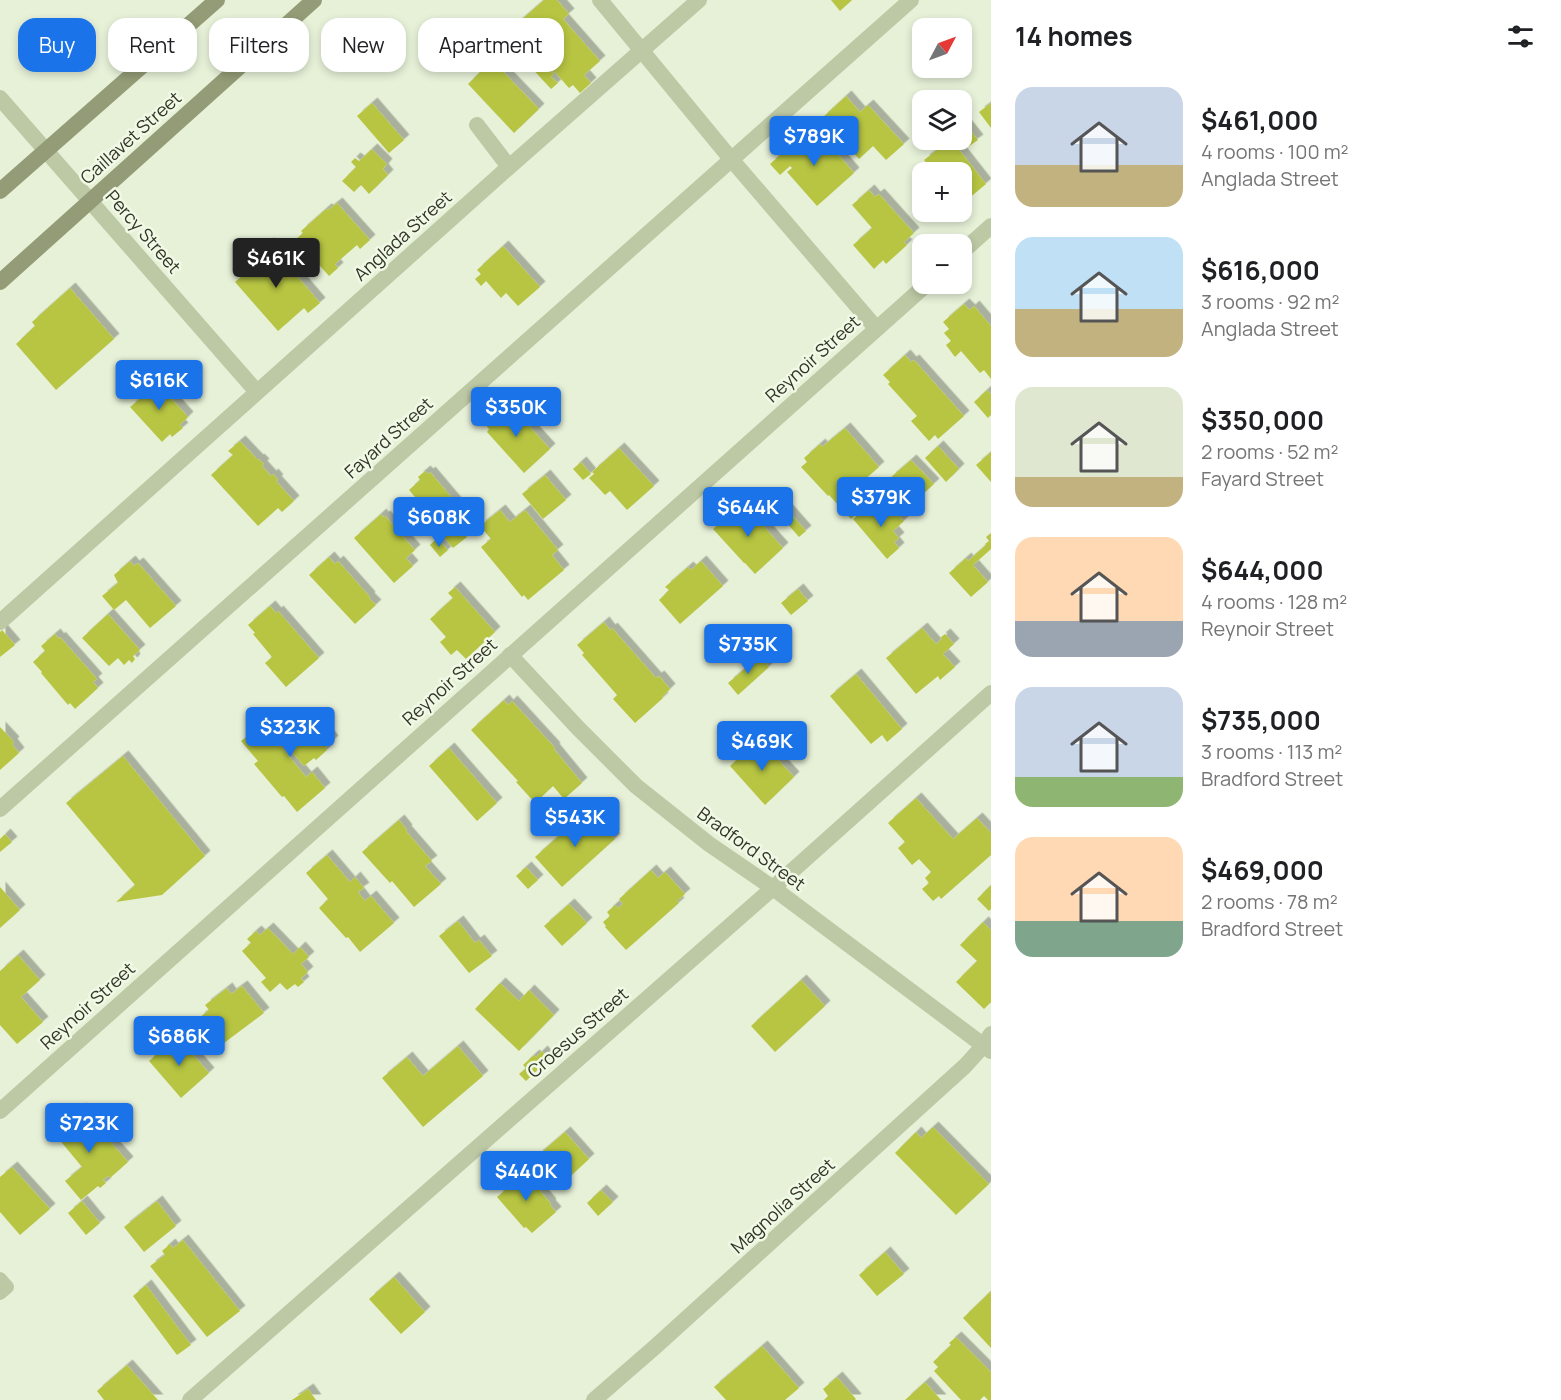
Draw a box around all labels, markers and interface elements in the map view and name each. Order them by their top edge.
chip: Buy [18,18,96,72]
chip: Rent [108,18,197,72]
chip: Filters [209,18,309,72]
chip: New [321,18,406,72]
chip: Apartment [418,18,564,72]
north arrow [912,18,972,78]
map controls [912,18,972,294]
text: 14 homes [1015,18,1133,54]
icon: filters [1504,20,1537,53]
street label: Caillavet Street [75,85,186,189]
button: layers [912,90,972,150]
text: $461,000 [1201,102,1318,138]
icon: home [1063,111,1135,183]
pin: $789K [772,116,856,167]
text: $789K [784,122,844,149]
text: 4 rooms · 100 m² [1201,138,1349,165]
button: + [912,162,972,222]
text: Anglada Street [1201,165,1339,192]
street label: Percy Street [101,185,187,278]
street label: Anglada Street [348,185,456,286]
button: − [912,234,972,294]
pin: $461K [234,238,318,289]
text: $461K [247,244,305,271]
text: $616,000 [1201,252,1320,288]
icon: home [1063,261,1135,333]
text: 3 rooms · 92 m² [1201,288,1340,315]
street label: Reynoir Street [760,309,865,407]
text: Anglada Street [1201,315,1339,342]
pin: $616K [117,360,201,411]
text: $616K [130,366,188,393]
pin: $350K [474,387,558,438]
street label: Fayard Street [339,391,438,483]
text: $350K [485,393,547,420]
text: $350,000 [1201,402,1324,438]
icon: home [1063,411,1135,483]
text: 2 rooms · 52 m² [1201,438,1338,465]
text: Fayard Street [1201,465,1324,492]
pin: $379K [839,477,923,528]
text: $379K [851,483,911,510]
pin: $644K [706,487,790,538]
text: $644K [717,493,779,520]
pin: $608K [397,497,481,548]
text: $608K [407,503,471,530]
text: $644,000 [1201,552,1324,588]
icon: home [1063,561,1135,633]
text: 4 rooms · 128 m² [1201,588,1347,615]
text: Reynoir Street [1201,615,1334,642]
pin: $735K [706,624,790,675]
text: $735K [718,630,778,657]
street label: Reynoir Street [397,632,502,730]
text: $735,000 [1201,702,1321,738]
pin: $323K [248,707,332,758]
icon: home [1063,711,1135,783]
text: $323K [260,713,320,740]
pin: $469K [720,721,804,772]
text: $469K [731,727,793,754]
text: 3 rooms · 113 m² [1201,738,1342,765]
text: Bradford Street [1201,765,1343,792]
pin: $543K [533,797,617,848]
street label: Bradford Street [693,801,810,895]
text: $543K [544,803,606,830]
text: $469,000 [1201,852,1324,888]
icon: home [1063,861,1135,933]
text: 2 rooms · 78 m² [1201,888,1338,915]
text: Bradford Street [1201,915,1343,942]
street label: Reynoir Street [35,956,140,1054]
street label: Croesus Street [522,982,633,1083]
pin: $686K [137,1016,221,1067]
text: $686K [148,1022,210,1049]
pin: $723K [47,1103,131,1154]
text: $723K [59,1109,119,1136]
pin: $440K [484,1151,568,1202]
street label: Magnolia Street [725,1152,839,1258]
text: $440K [495,1157,557,1184]

